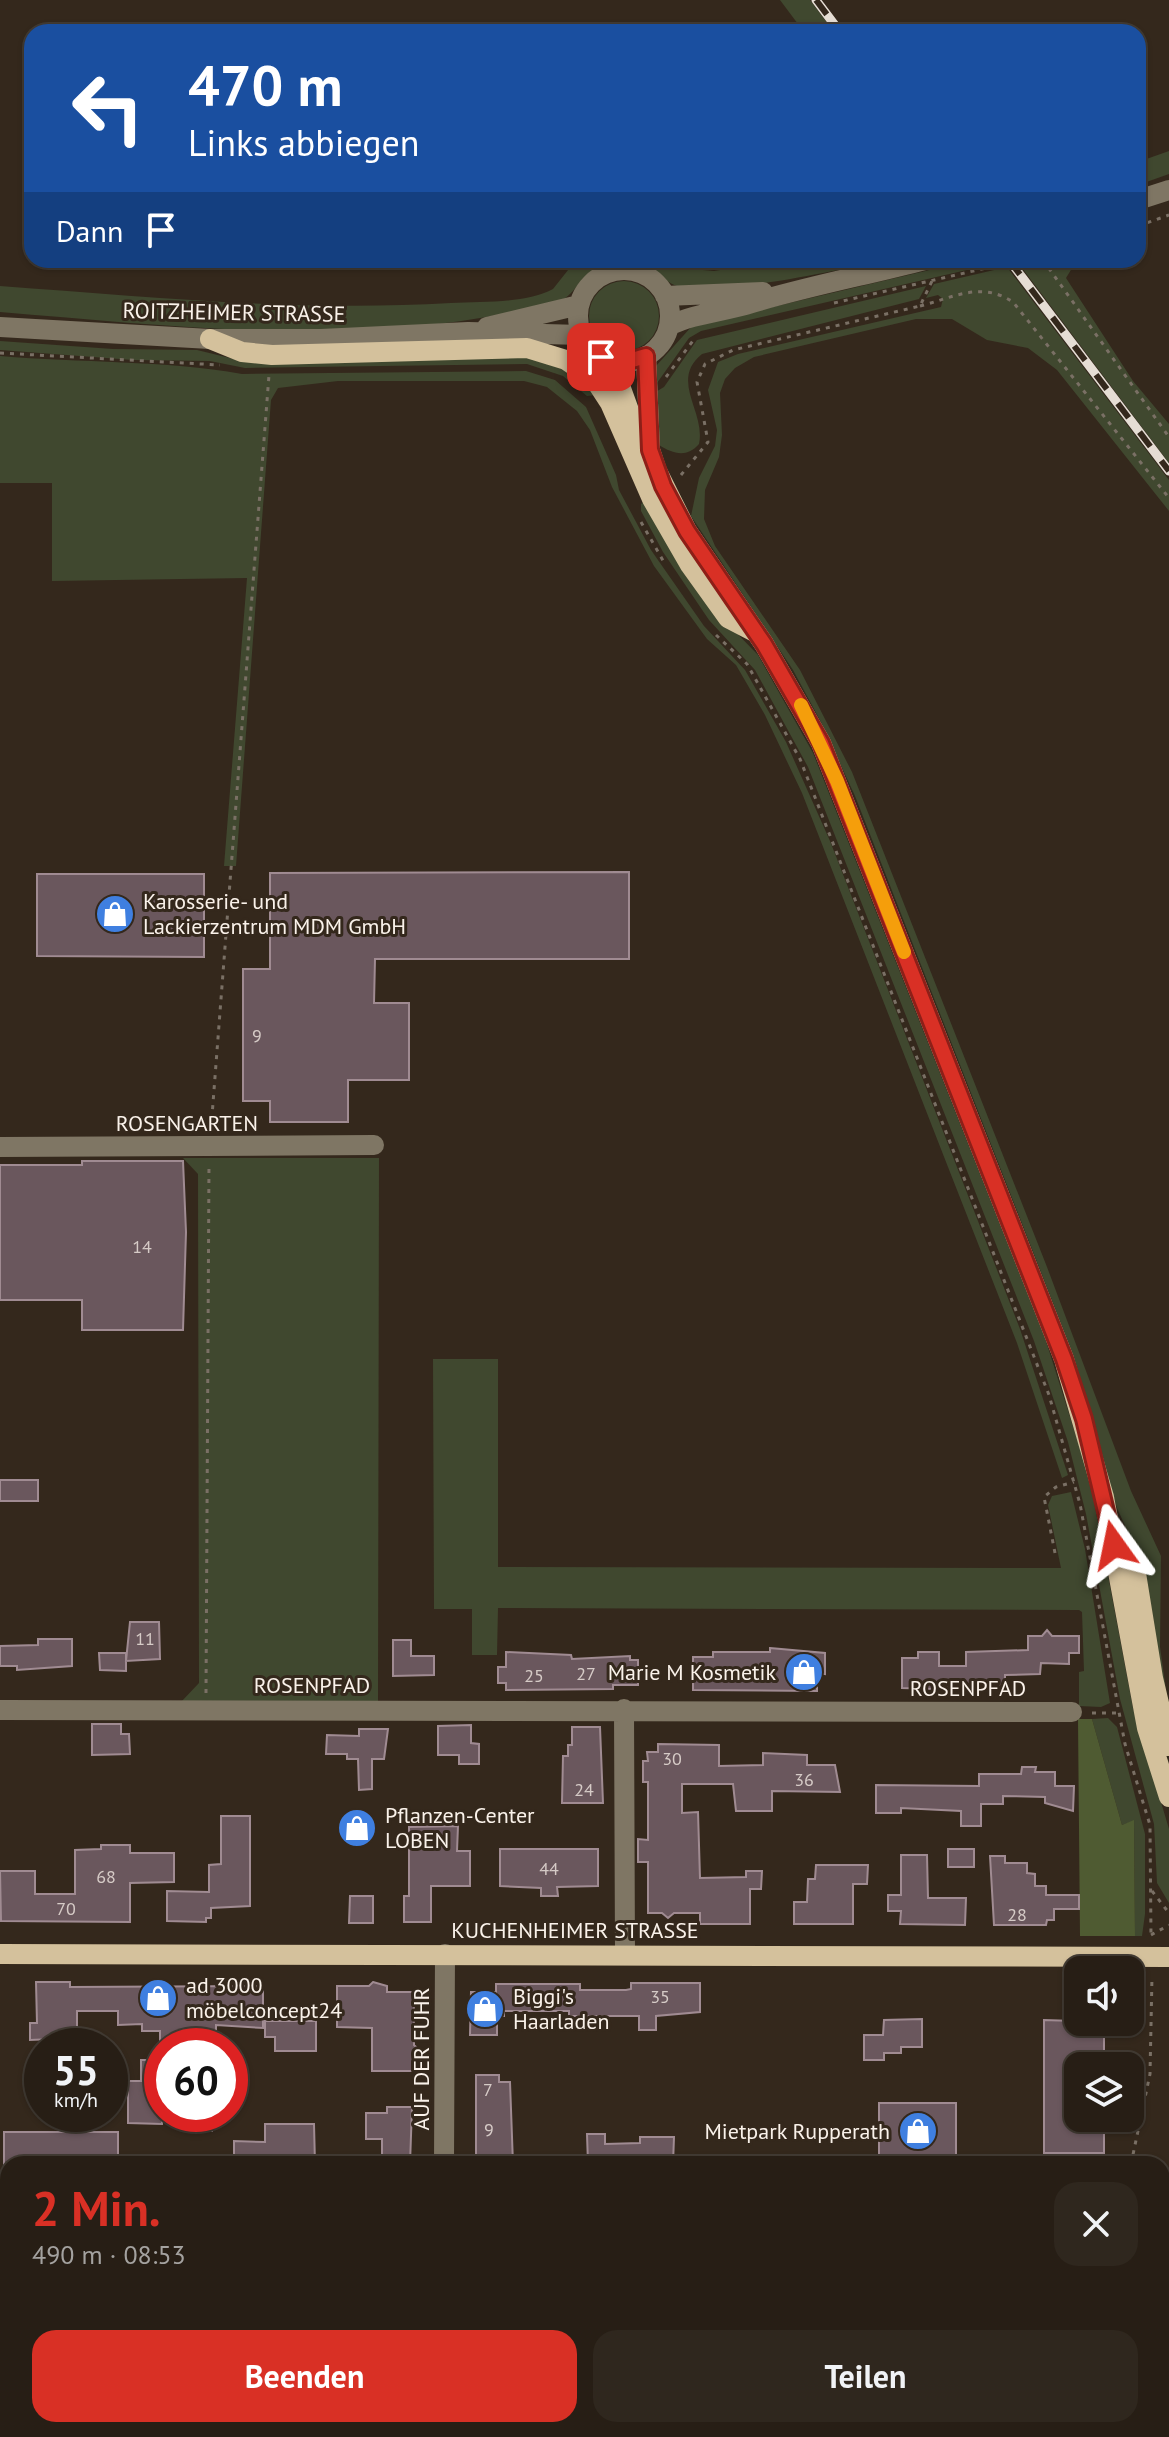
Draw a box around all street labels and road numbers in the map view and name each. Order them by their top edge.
street label: ROITZHEIMER STRASSE [122,296,346,328]
street label: ROSENGARTEN [116,1109,258,1137]
street label: ROSENPFAD [254,1671,370,1699]
street label: ROSENPFAD [910,1674,1026,1702]
street label: KUCHENHEIMER STRASSE [451,1916,699,1944]
street label: AUF DER FUHR [407,1987,435,2131]

